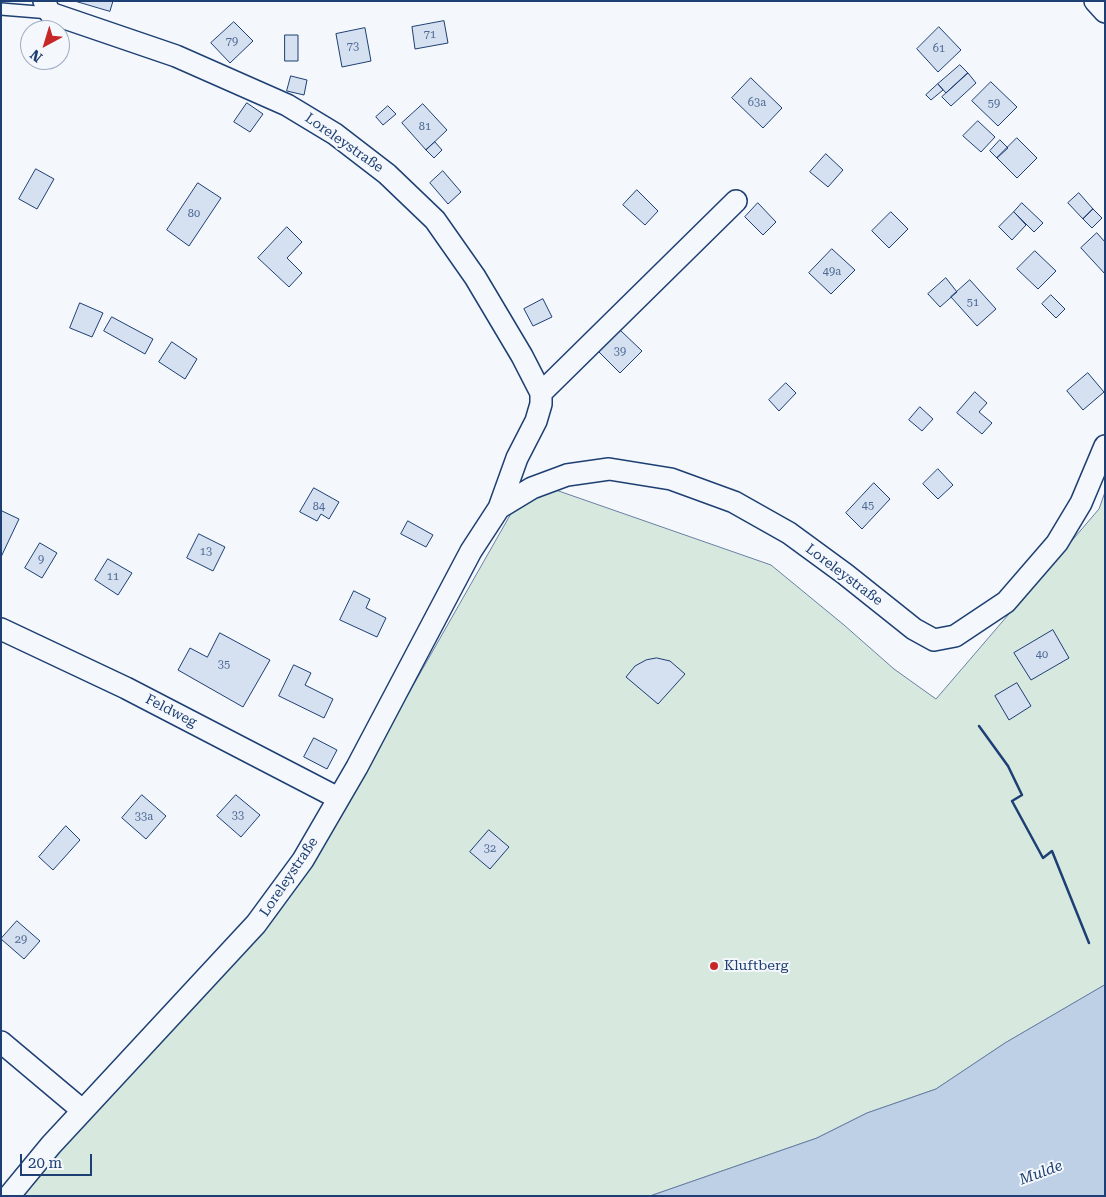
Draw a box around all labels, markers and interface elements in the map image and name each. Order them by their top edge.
north arrow [20,20,70,70]
house number: 71 [424,28,436,42]
house number: 79 [226,35,238,49]
house number: 73 [347,40,359,54]
house number: 61 [933,42,945,56]
text: N [27,46,45,65]
house number: 63a [748,96,766,110]
house number: 59 [988,97,1000,111]
street label: Loreleystraße [302,110,386,176]
house number: 81 [419,120,431,134]
house number: 80 [188,207,200,221]
house number: 49a [823,265,841,279]
house number: 51 [967,296,979,310]
house number: 39 [614,345,626,359]
house number: 45 [862,499,874,513]
house number: 84 [313,500,325,514]
street label: Loreleystraße [802,541,886,609]
house number: 13 [200,545,212,559]
house number: 9 [38,553,44,567]
house number: 11 [107,570,119,584]
house number: 40 [1036,648,1048,662]
house number: 35 [218,658,230,672]
street label: Feldweg [142,691,200,731]
house number: 33 [232,809,244,823]
house number: 33a [135,810,153,824]
street label: Loreleystraße [256,834,322,920]
house number: 32 [484,842,496,856]
house number: 29 [15,933,27,947]
place label: Kluftberg [724,958,788,974]
marker: Kluftberg [708,960,720,972]
scale bar [22,1144,95,1176]
text: 20 m [28,1154,62,1172]
water label: Mulde [1017,1157,1065,1189]

